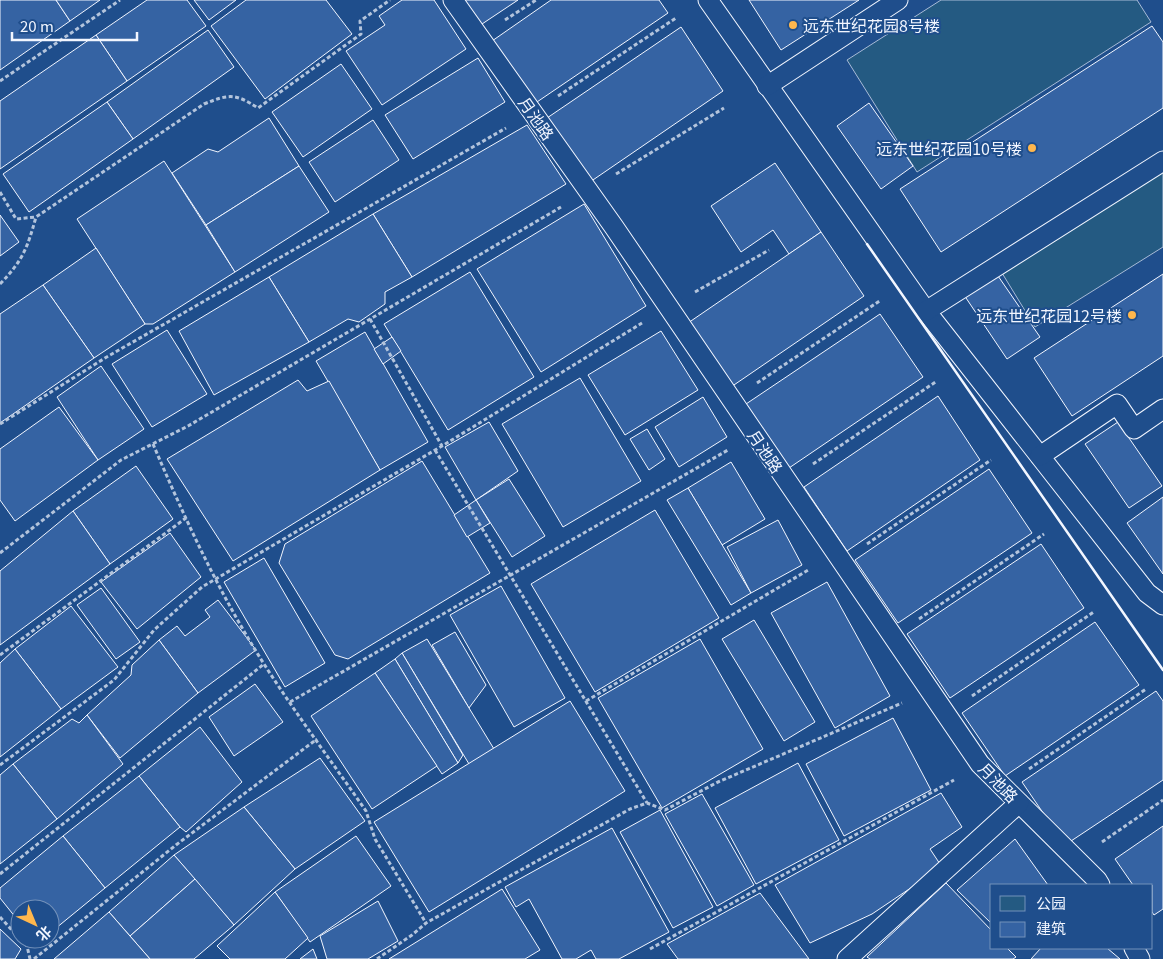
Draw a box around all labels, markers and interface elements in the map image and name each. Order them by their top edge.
scale bar [12,10,138,42]
place label: 远东世纪花园8号楼 [803,13,940,37]
text: 20 m [20,15,54,36]
marker: 远东世纪花园8号楼 [787,19,799,31]
street label: 月池路 [513,91,561,145]
place label: 远东世纪花园10号楼 [876,136,1022,160]
marker: 远东世纪花园10号楼 [1026,142,1038,154]
place label: 远东世纪花园12号楼 [976,303,1122,327]
marker: 远东世纪花园12号楼 [1126,309,1138,321]
street label: 月池路 [743,424,789,478]
street label: 月池路 [974,756,1024,808]
legend [990,884,1153,949]
text: 公园 [1036,892,1066,913]
north arrow [10,899,60,949]
text: 建筑 [1036,917,1066,938]
text: 北 [33,922,57,946]

